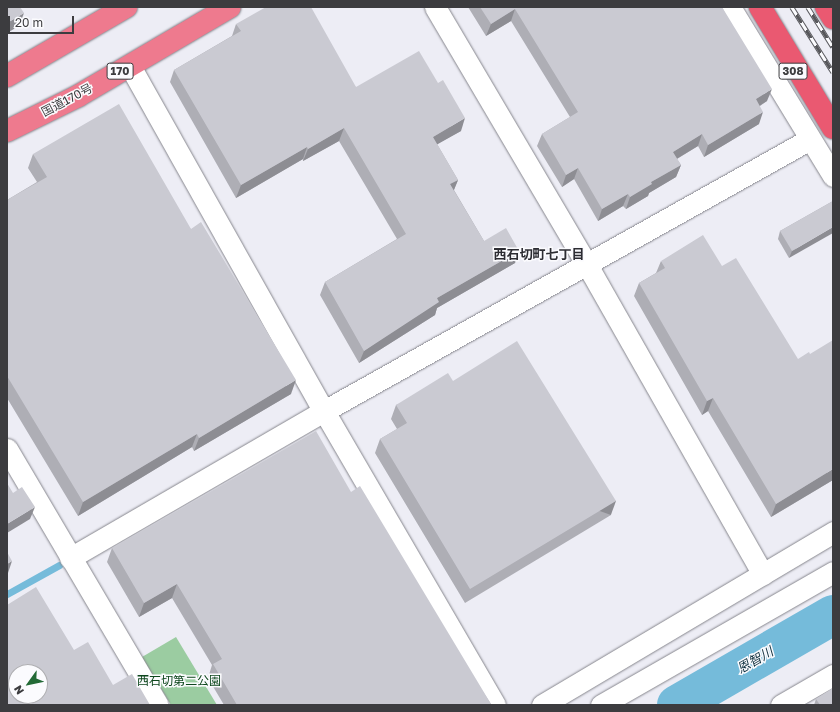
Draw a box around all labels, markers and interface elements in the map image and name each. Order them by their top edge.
scale bar [10,8,76,34]
text: 20 m [15,15,43,30]
road number: 170 [106,62,134,80]
road number: 308 [778,62,808,80]
street label: 国道170号 [39,81,95,119]
district label: 西石切町七丁目 [494,246,584,262]
water label: 恩智川 [734,643,776,677]
north arrow [8,664,48,704]
park label: 西石切第二公園 [137,674,221,688]
text: N [11,683,26,697]

